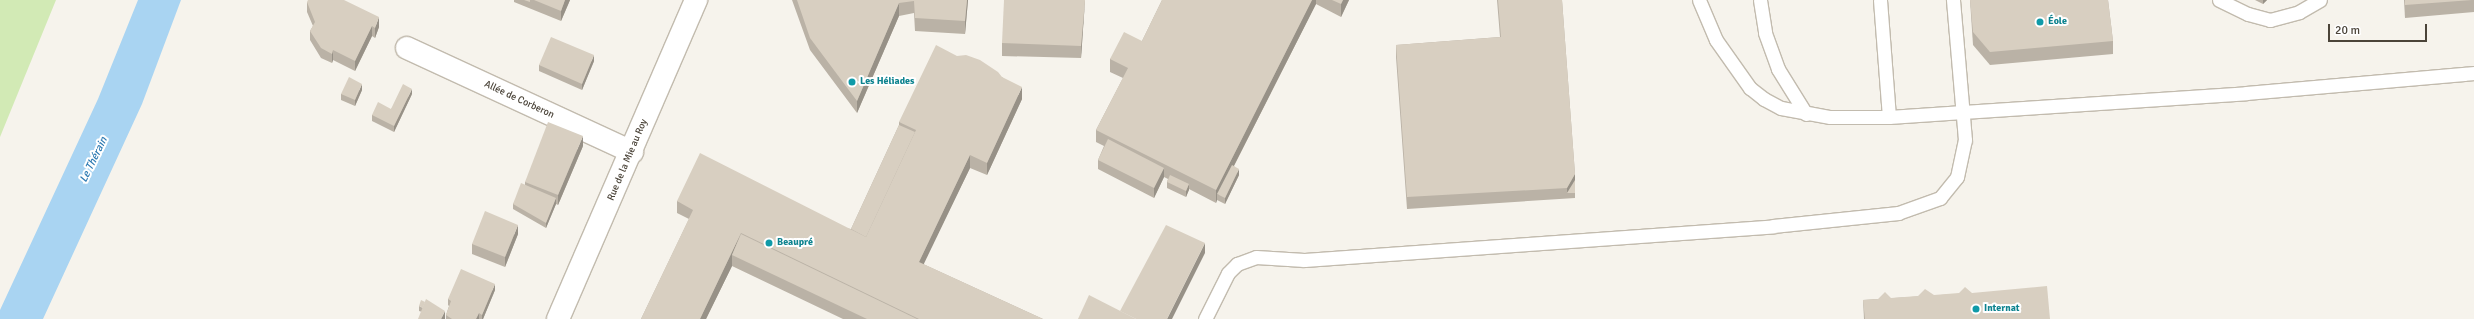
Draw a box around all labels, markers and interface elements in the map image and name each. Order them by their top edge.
place label: Éole [2048,16,2067,28]
scale bar [2330,16,2429,42]
marker: Éole [2035,17,2045,27]
text: 20 m [2335,23,2360,38]
place label: Les Héliades [860,76,914,88]
marker: Les Héliades [847,77,857,87]
street label: Allée de Corberon [482,79,556,121]
street label: Rue de la Mie au Roy [605,117,651,203]
water label: Le Thérain [77,135,111,185]
place label: Beaupré [777,237,813,249]
marker: Beaupré [764,238,774,248]
place label: Internat [1984,303,2019,315]
marker: Internat [1971,304,1981,314]

